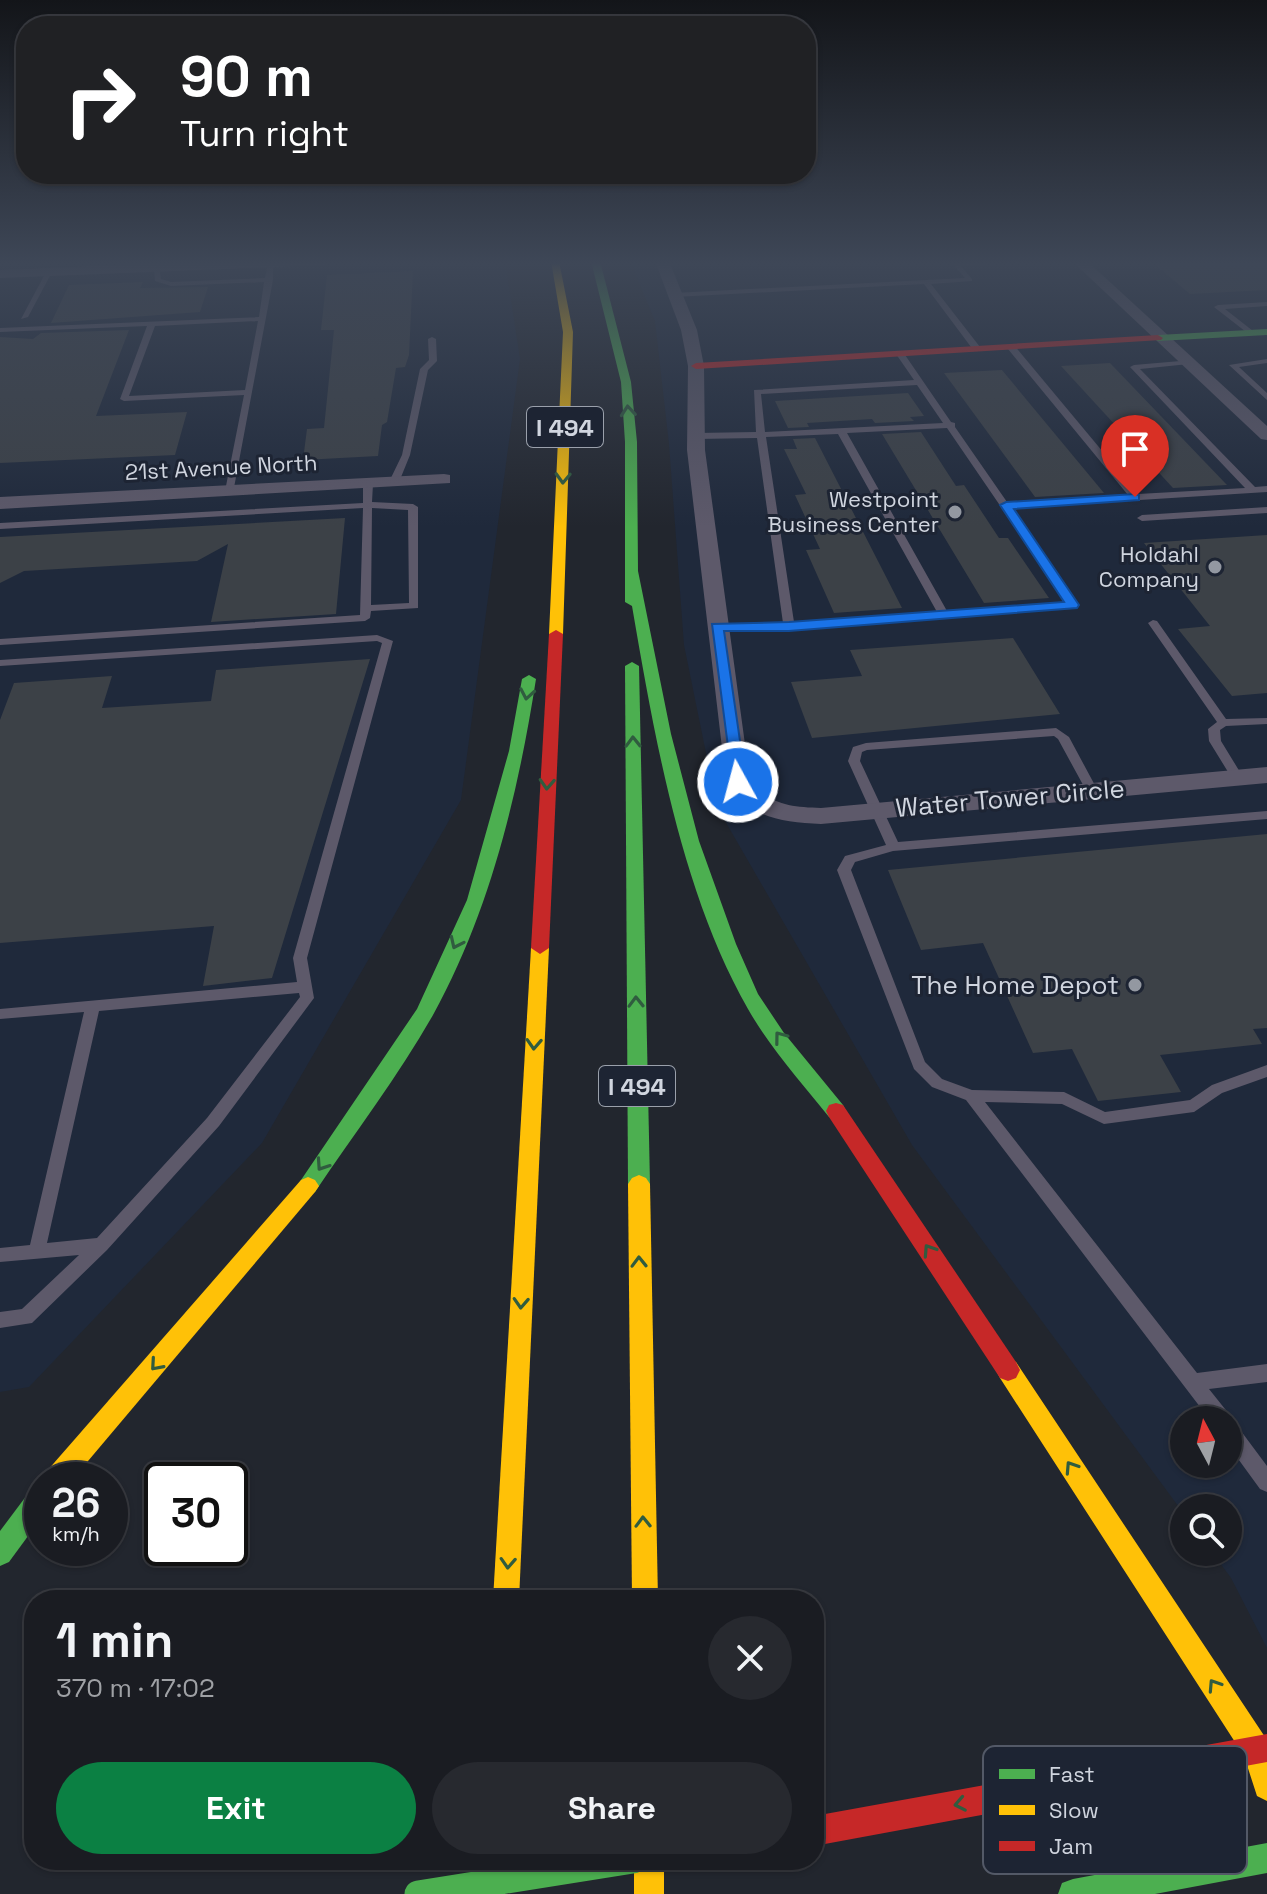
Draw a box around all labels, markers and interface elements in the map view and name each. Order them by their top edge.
text: 90 m [180,41,313,112]
icon: right [48,48,152,152]
text: Turn right [180,111,349,157]
one-way arrow [620,404,637,417]
road number: I 494 [527,407,603,447]
pin [1101,415,1169,497]
icon: arrive [1113,427,1157,471]
street label: 21st Avenue North [124,448,318,486]
one-way arrow [555,472,572,485]
place label: Westpoint Business Center [767,485,939,538]
marker: Westpoint Business Center [946,503,964,521]
place label: Holdahl Company [1099,540,1199,593]
marker: Holdahl Company [1206,558,1224,576]
one-way arrow [519,687,536,701]
one-way arrow [624,735,642,748]
position arrow [696,740,780,824]
street label: Water Tower Circle [894,771,1126,825]
one-way arrow [539,778,556,791]
one-way arrow [450,935,466,950]
place label: The Home Depot [911,968,1119,1002]
marker: The Home Depot [1126,976,1144,994]
one-way arrow [627,995,645,1008]
one-way arrow [776,1031,790,1046]
one-way arrow [526,1038,543,1051]
road number: I 494 [599,1066,675,1106]
one-way arrow [317,1157,332,1171]
one-way arrow [923,1244,938,1259]
one-way arrow [631,1255,648,1268]
one-way arrow [513,1297,530,1310]
one-way arrow [151,1356,166,1370]
north arrow [1170,1406,1242,1478]
map controls [1170,1406,1242,1566]
speed limit sign: 30 [144,1462,248,1566]
one-way arrow [1066,1462,1081,1476]
text: 26 [52,1478,100,1529]
button: search [1170,1494,1242,1566]
one-way arrow [635,1515,652,1528]
text: km/h [52,1521,100,1547]
one-way arrow [499,1557,516,1570]
text: 1 min [56,1610,173,1671]
button: close [708,1616,792,1700]
text: 370 m · 17:02 [56,1671,215,1705]
one-way arrow [1209,1679,1224,1693]
legend [983,1746,1247,1874]
text: Fast [1049,1760,1095,1788]
button: Exit [56,1762,416,1854]
button: Share [432,1762,792,1854]
one-way arrow [953,1795,967,1812]
text: Slow [1049,1796,1099,1824]
text: Jam [1049,1832,1093,1860]

